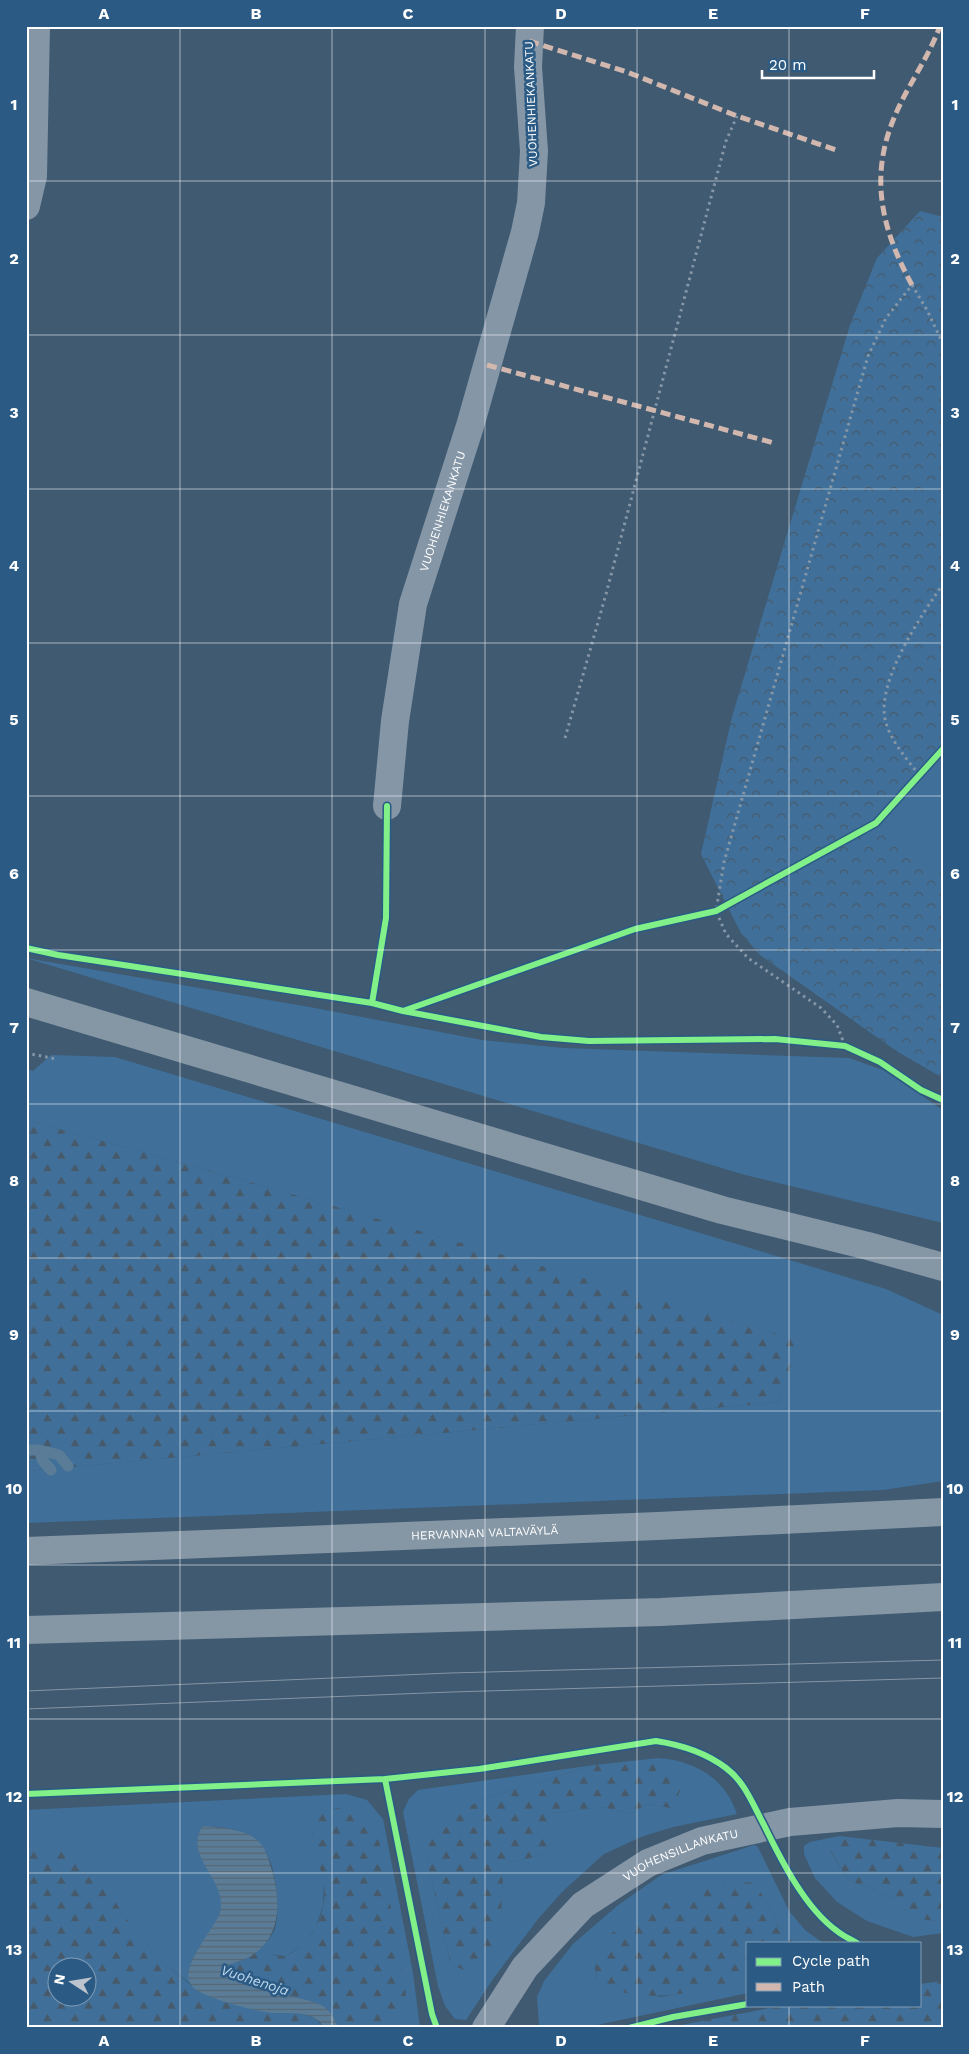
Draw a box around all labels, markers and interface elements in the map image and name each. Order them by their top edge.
text: A [99,4,110,23]
text: B [251,4,262,23]
text: C [403,4,414,23]
text: D [555,4,567,23]
text: E [708,4,718,23]
text: F [860,4,870,23]
street label: VUOHENHIEKANKATU [522,41,540,167]
scale bar [762,48,874,80]
text: 20 m [769,56,807,74]
text: 1 [11,95,17,114]
text: 1 [952,95,958,114]
text: 2 [9,249,19,268]
text: 2 [950,249,960,268]
text: 3 [9,403,19,422]
text: 3 [950,403,960,422]
street label: VUOHENHIEKANKATU [417,449,468,573]
text: 4 [9,556,19,575]
text: 4 [950,556,960,575]
text: 5 [9,710,19,729]
text: 5 [950,710,960,729]
text: 6 [9,864,19,883]
text: 6 [950,864,960,883]
text: 7 [9,1018,19,1037]
text: 7 [950,1018,960,1037]
text: 8 [9,1171,19,1190]
text: 8 [950,1171,960,1190]
text: 9 [9,1325,19,1344]
text: 9 [950,1325,960,1344]
text: 10 [5,1479,23,1498]
text: 10 [946,1479,964,1498]
street label: HERVANNAN VALTAVÄYLÄ [411,1523,559,1543]
text: 11 [7,1633,21,1652]
text: 11 [948,1633,962,1652]
text: 12 [6,1787,22,1806]
text: 12 [947,1787,963,1806]
street label: VUOHENSILLANKATU [620,1826,739,1884]
text: 13 [6,1940,22,1959]
text: 13 [947,1940,963,1959]
legend [746,1942,922,2006]
text: Cycle path [792,1952,870,1970]
north arrow [48,1956,98,2006]
water label: Vuohenoja [219,1962,291,1999]
text: N [50,1973,68,1986]
text: Path [792,1978,825,1996]
text: A [99,2031,110,2050]
text: B [251,2031,262,2050]
text: C [403,2031,414,2050]
text: D [555,2031,567,2050]
text: E [708,2031,718,2050]
text: F [860,2031,870,2050]

